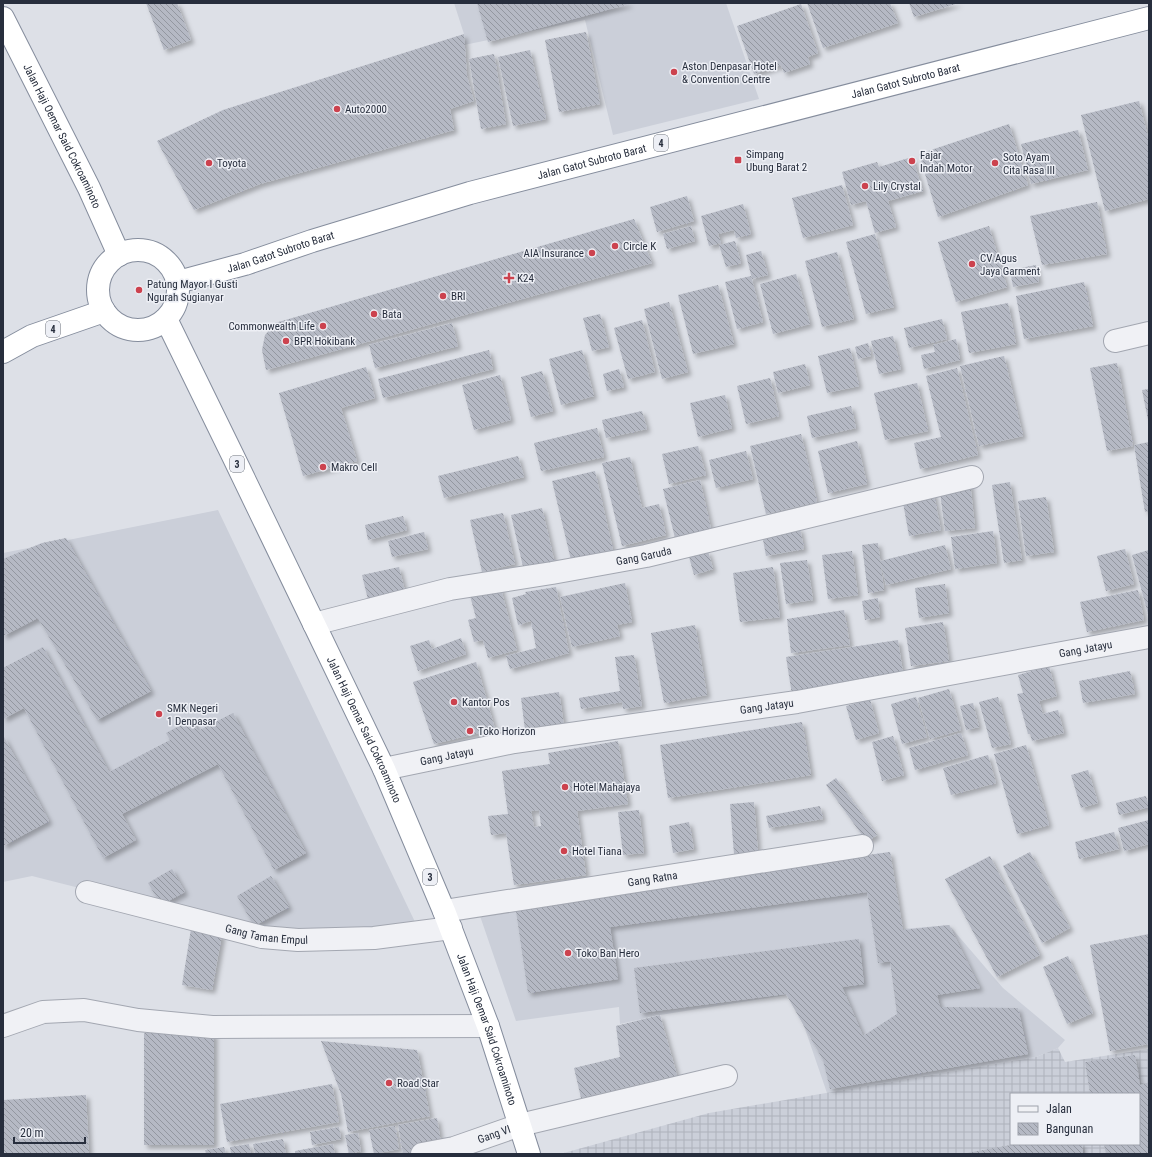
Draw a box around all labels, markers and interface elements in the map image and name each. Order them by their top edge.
place label: Aston Denpasar Hotel & Convention Centre [682,60,777,86]
street label: Jalan Gatot Subroto Barat [850,61,961,101]
street label: Jalan Haji Oemar Said Cokroaminoto [21,62,104,211]
marker: Aston Denpasar Hotel & Convention Centre [669,67,679,77]
place label: Auto2000 [345,103,387,116]
marker: Auto2000 [332,104,342,114]
road number: 4 [654,135,668,151]
street label: Jalan Gatot Subroto Barat [536,141,648,182]
place label: Simpang Ubung Barat 2 [746,148,807,174]
place label: Fajar Indah Motor [920,149,973,175]
place label: Soto Ayam Cita Rasa III [1003,151,1055,177]
marker: Simpang Ubung Barat 2 [733,155,743,165]
marker: Fajar Indah Motor [907,156,917,166]
place label: Toyota [217,157,246,170]
marker: Toyota [204,158,214,168]
marker: Soto Ayam Cita Rasa III [990,158,1000,168]
place label: Lily Crystal [873,180,921,193]
marker: Lily Crystal [860,181,870,191]
street label: Jalan Gatot Subroto Barat [226,228,336,275]
place label: Circle K [623,240,656,253]
marker: Circle K [610,241,620,251]
place label: AIA Insurance [524,247,584,260]
marker: AIA Insurance [587,248,597,258]
place label: CV Agus Jaya Garment [980,252,1040,278]
marker: CV Agus Jaya Garment [967,259,977,269]
place label: K24 [517,272,534,285]
marker: K24 [504,273,514,283]
place label: Patung Mayor I Gusti Ngurah Sugianyar [147,278,237,304]
marker: Patung Mayor I Gusti Ngurah Sugianyar [134,285,144,295]
place label: BRI [451,290,466,303]
marker: BRI [438,291,448,301]
place label: Bata [382,308,402,321]
marker: Bata [369,309,379,319]
place label: Commonwealth Life [228,320,315,333]
road number: 4 [46,321,60,337]
marker: Commonwealth Life [318,321,328,331]
place label: BPR Hokibank [294,335,355,348]
marker: BPR Hokibank [281,336,291,346]
road number: 3 [230,456,244,472]
place label: Makro Cell [331,461,377,474]
marker: Makro Cell [318,462,328,472]
street label: Gang Garuda [615,544,673,568]
street label: Gang Jatayu [1058,637,1113,660]
street label: Jalan Haji Oemar Said Cokroaminoto [324,655,404,805]
place label: Kantor Pos [462,696,510,709]
street label: Gang Jatayu [739,696,794,717]
marker: Kantor Pos [449,697,459,707]
place label: SMK Negeri 1 Denpasar [167,702,218,728]
marker: SMK Negeri 1 Denpasar [154,709,164,719]
place label: Toko Horizon [478,725,536,738]
marker: Toko Horizon [465,726,475,736]
street label: Gang Jatayu [419,744,474,768]
place label: Hotel Mahajaya [573,781,640,794]
marker: Hotel Mahajaya [560,782,570,792]
place label: Hotel Tiana [572,845,622,858]
marker: Hotel Tiana [559,846,569,856]
street label: Gang Ratna [627,868,678,889]
road number: 3 [423,869,437,885]
street label: Gang Taman Empul [224,921,308,947]
place label: Toko Ban Hero [576,947,640,960]
marker: Toko Ban Hero [563,948,573,958]
street label: Jalan Haji Oemar Said Cokroaminoto [454,952,520,1107]
place label: Road Star [397,1077,440,1090]
marker: Road Star [384,1078,394,1088]
legend [1010,1093,1140,1145]
text: Jalan [1046,1102,1072,1116]
scale bar [14,1119,85,1145]
street label: Gang VI [476,1122,512,1146]
text: Bangunan [1046,1122,1093,1136]
text: 20 m [20,1126,44,1140]

